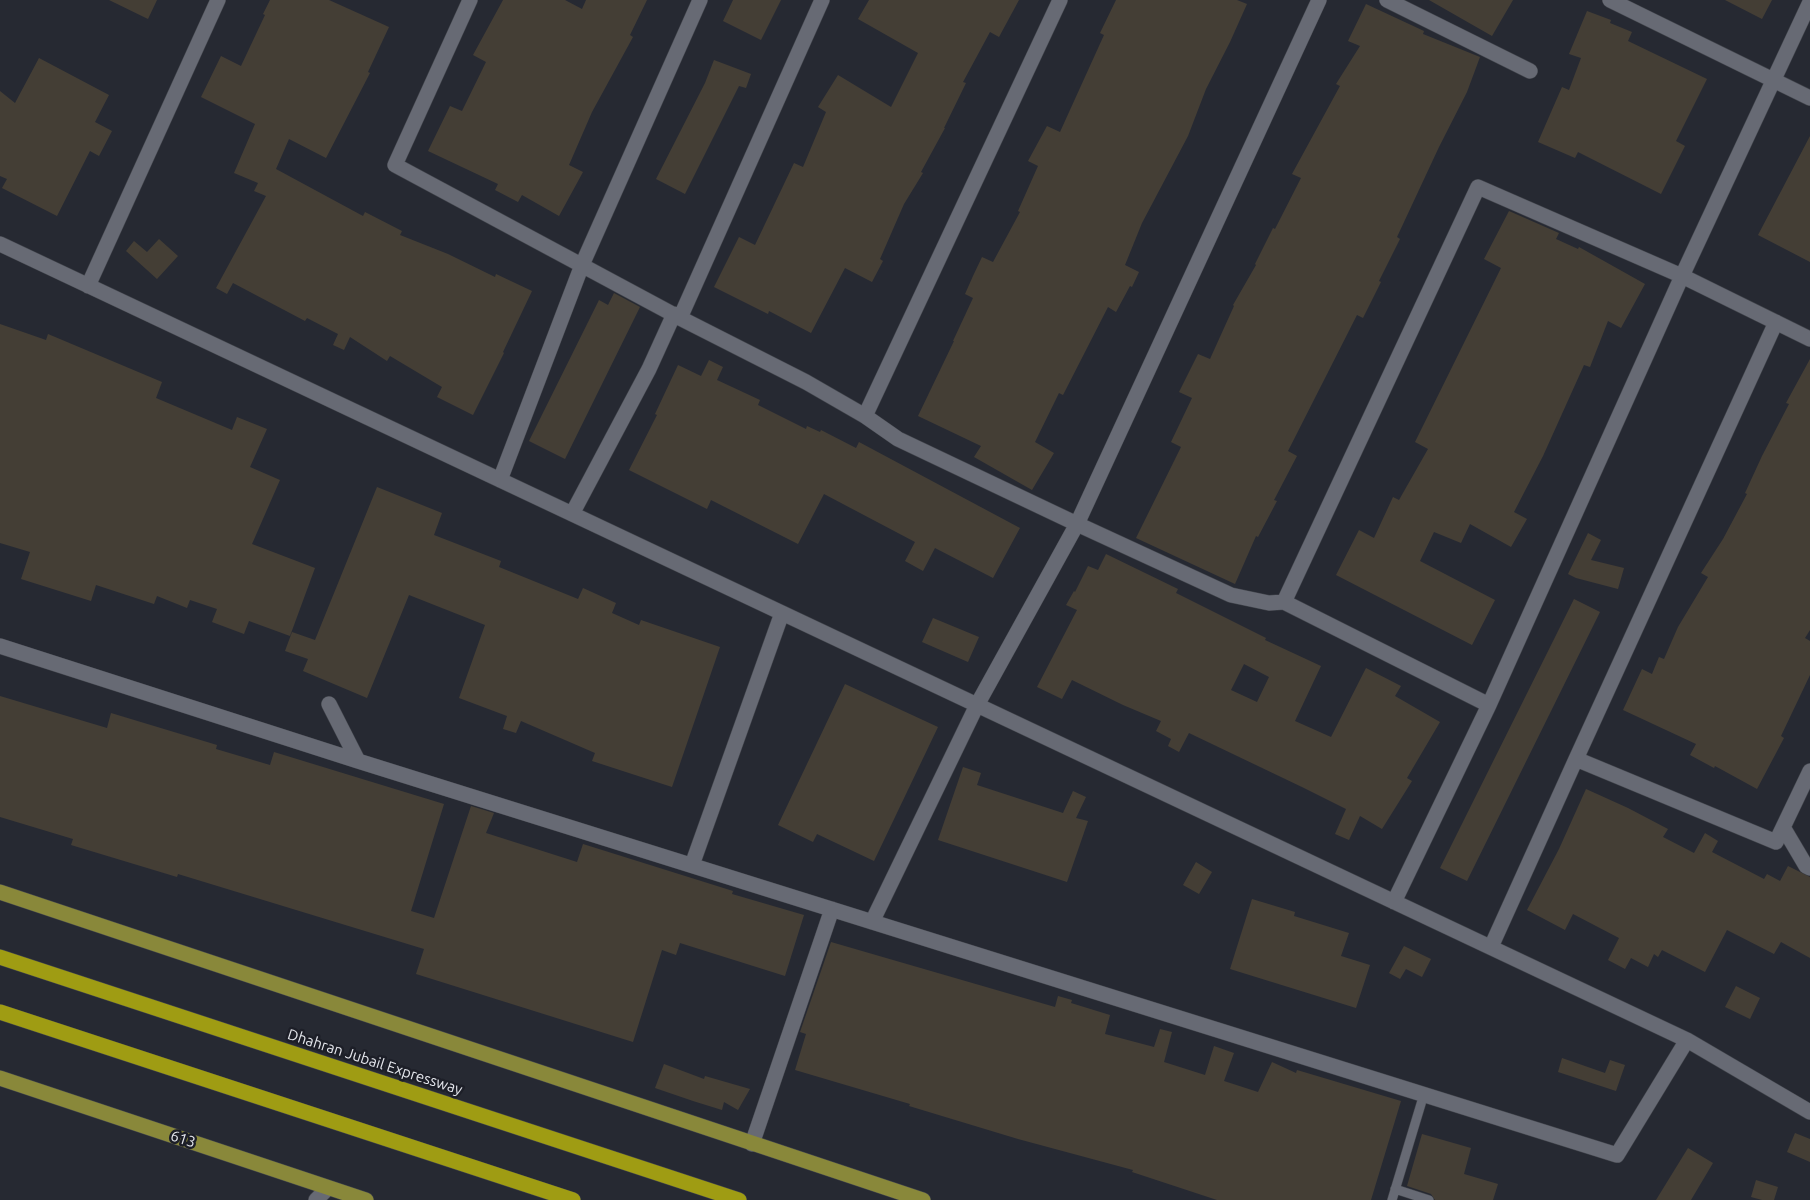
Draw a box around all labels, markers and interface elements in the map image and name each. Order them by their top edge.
street label: Dhahran Jubail Expressway [285,1025,465,1099]
street label: 613 [168,1127,198,1151]

